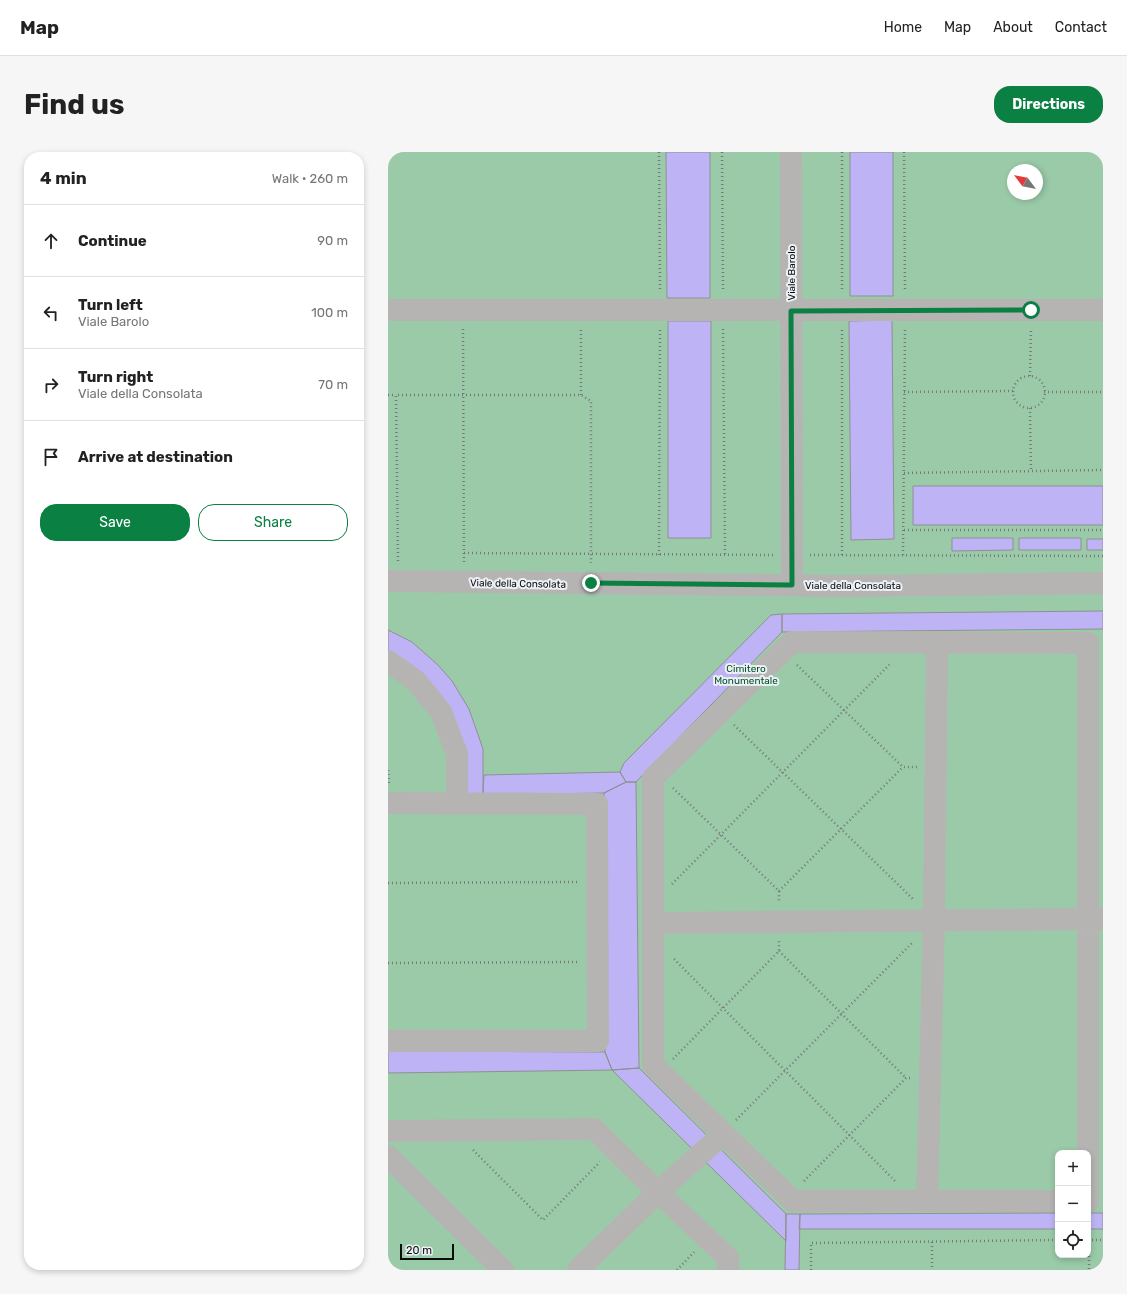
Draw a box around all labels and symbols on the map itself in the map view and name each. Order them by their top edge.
north arrow [1007,164,1043,200]
street label: Viale Barolo [786,245,798,300]
route start [1022,301,1040,319]
route end [582,574,600,592]
street label: Viale della Consolata [470,577,566,591]
street label: Viale della Consolata [805,580,901,592]
park label: Cimitero Monumentale [714,663,778,687]
scale bar [400,1242,454,1261]

